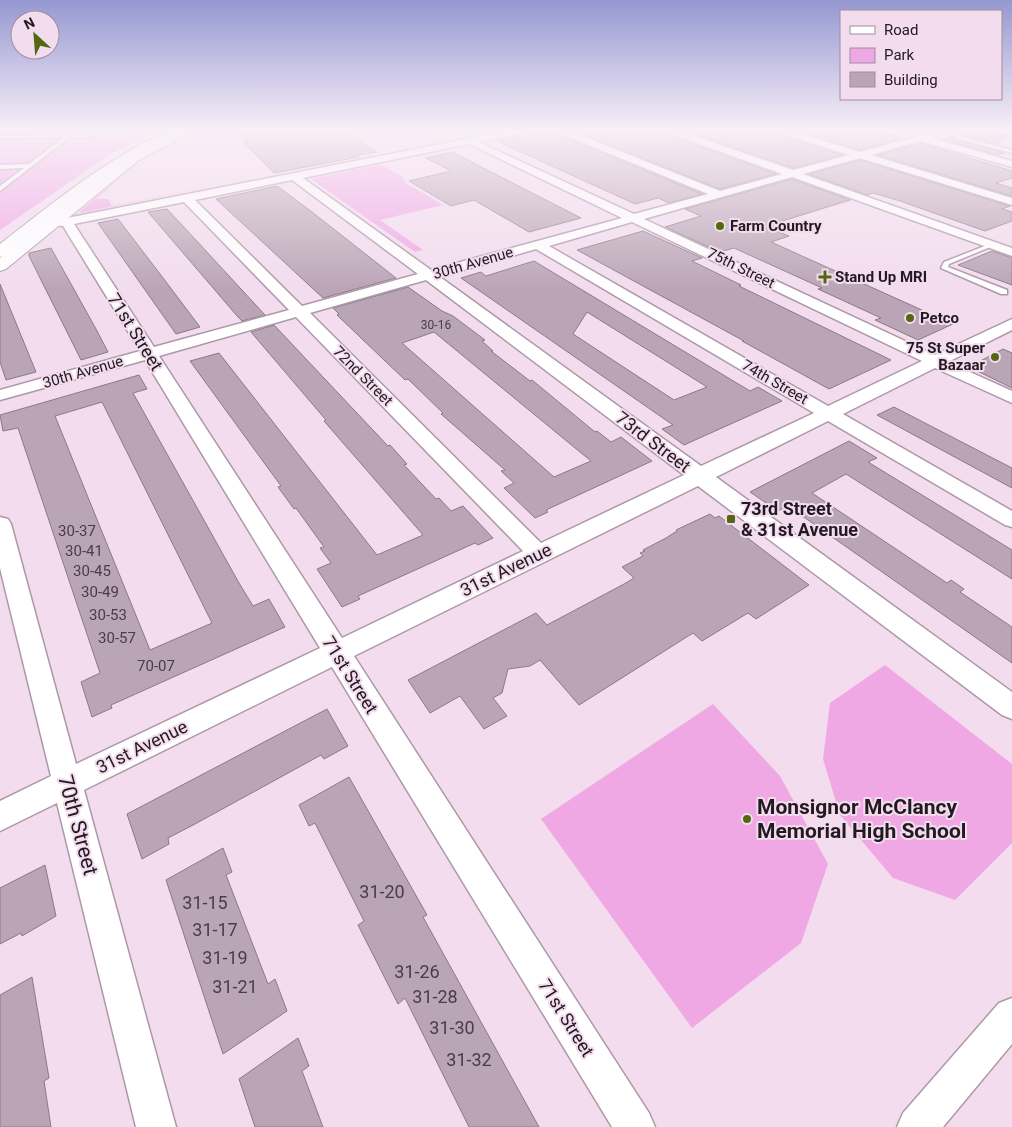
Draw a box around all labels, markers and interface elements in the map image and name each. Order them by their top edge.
north arrow [10,10,60,60]
legend [840,10,1002,100]
text: N [21,14,37,33]
text: Road [884,21,918,39]
text: Park [884,46,915,64]
text: Building [884,71,938,89]
place label: Farm Country [730,217,822,235]
marker: Farm Country [714,220,726,232]
street label: 30th Avenue [431,243,515,283]
street label: 75th Street [704,244,778,292]
place label: Stand Up MRI [835,268,927,286]
marker: Stand Up MRI [819,271,831,283]
street label: 71st Street [103,289,168,374]
place label: Petco [920,309,959,327]
marker: Petco [904,312,916,324]
house number: 30-16 [421,318,451,332]
place label: 75 St Super Bazaar [906,339,986,374]
street label: 72nd Street [329,342,397,410]
marker: 75 St Super Bazaar [989,351,1001,363]
street label: 30th Avenue [41,352,125,392]
street label: 74th Street [739,356,811,408]
street label: 73rd Street [612,407,695,477]
place label: 73rd Street & 31st Avenue [741,498,858,540]
marker: 73rd Street & 31st Avenue [725,513,737,525]
house number: 30-37 [58,522,96,540]
street label: 31st Avenue [457,538,555,601]
house number: 30-41 [65,542,103,560]
house number: 30-45 [73,562,111,580]
house number: 30-49 [81,583,119,601]
house number: 30-53 [89,606,127,624]
house number: 30-57 [98,629,136,647]
street label: 71st Street [318,632,383,717]
house number: 70-07 [137,657,175,675]
street label: 31st Avenue [93,715,191,778]
street label: 70th Street [53,772,103,878]
place label: Monsignor McClancy Memorial High School [757,795,966,843]
marker: Monsignor McClancy Memorial High School [741,813,753,825]
house number: 31-20 [359,881,405,902]
house number: 31-15 [182,892,228,913]
house number: 31-17 [192,919,238,940]
house number: 31-19 [202,947,248,968]
house number: 31-26 [394,961,440,982]
street label: 71st Street [534,975,599,1060]
house number: 31-21 [212,976,258,997]
house number: 31-28 [412,986,458,1007]
house number: 31-30 [429,1017,475,1038]
house number: 31-32 [446,1049,492,1070]

